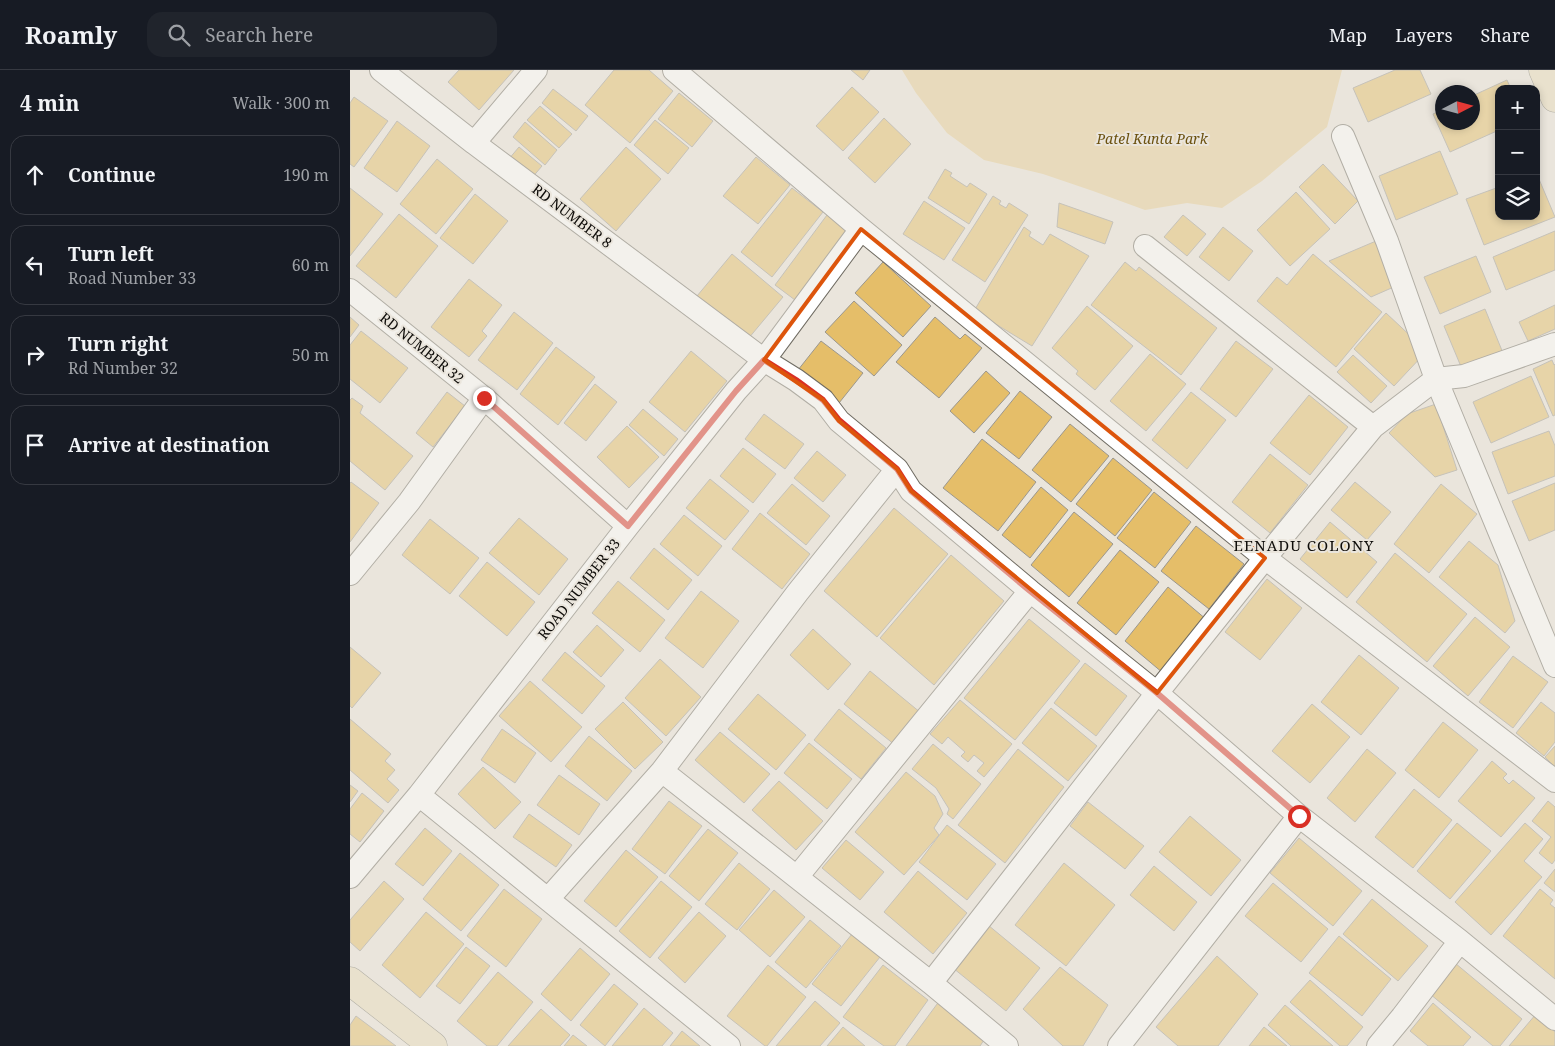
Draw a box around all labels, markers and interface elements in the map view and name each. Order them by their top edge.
search box [147,12,497,57]
text: Roamly [25,18,117,51]
icon: search [165,21,193,49]
text: Search here [205,22,313,48]
text: Map [1329,23,1367,47]
text: Layers [1395,23,1453,47]
text: Share [1481,23,1530,47]
north arrow [1435,85,1480,130]
map controls [1495,85,1540,220]
button: + [1495,85,1540,130]
text: 4 min [20,89,79,117]
text: Walk · 300 m [233,92,330,114]
park label: Patel Kunta Park [1095,129,1209,148]
button: − [1495,130,1540,175]
icon: ahead [21,161,49,189]
text: Continue [68,162,156,188]
text: 190 m [283,164,329,186]
button: layers [1495,175,1540,220]
street label: RD NUMBER 8 [528,179,616,252]
text: Turn left [68,241,154,267]
icon: left [21,251,49,279]
text: 60 m [292,254,329,276]
text: Road Number 33 [68,267,196,289]
street label: RD NUMBER 32 [376,308,468,387]
text: Turn right [68,331,168,357]
icon: right [21,341,49,369]
text: 50 m [292,344,329,366]
text: Rd Number 32 [68,357,178,379]
route end [473,387,496,410]
icon: arrive [21,431,49,459]
text: Arrive at destination [68,432,270,458]
street label: ROAD NUMBER 33 [533,534,624,643]
district label: EENADU COLONY [1234,535,1374,555]
route start [1288,805,1311,828]

